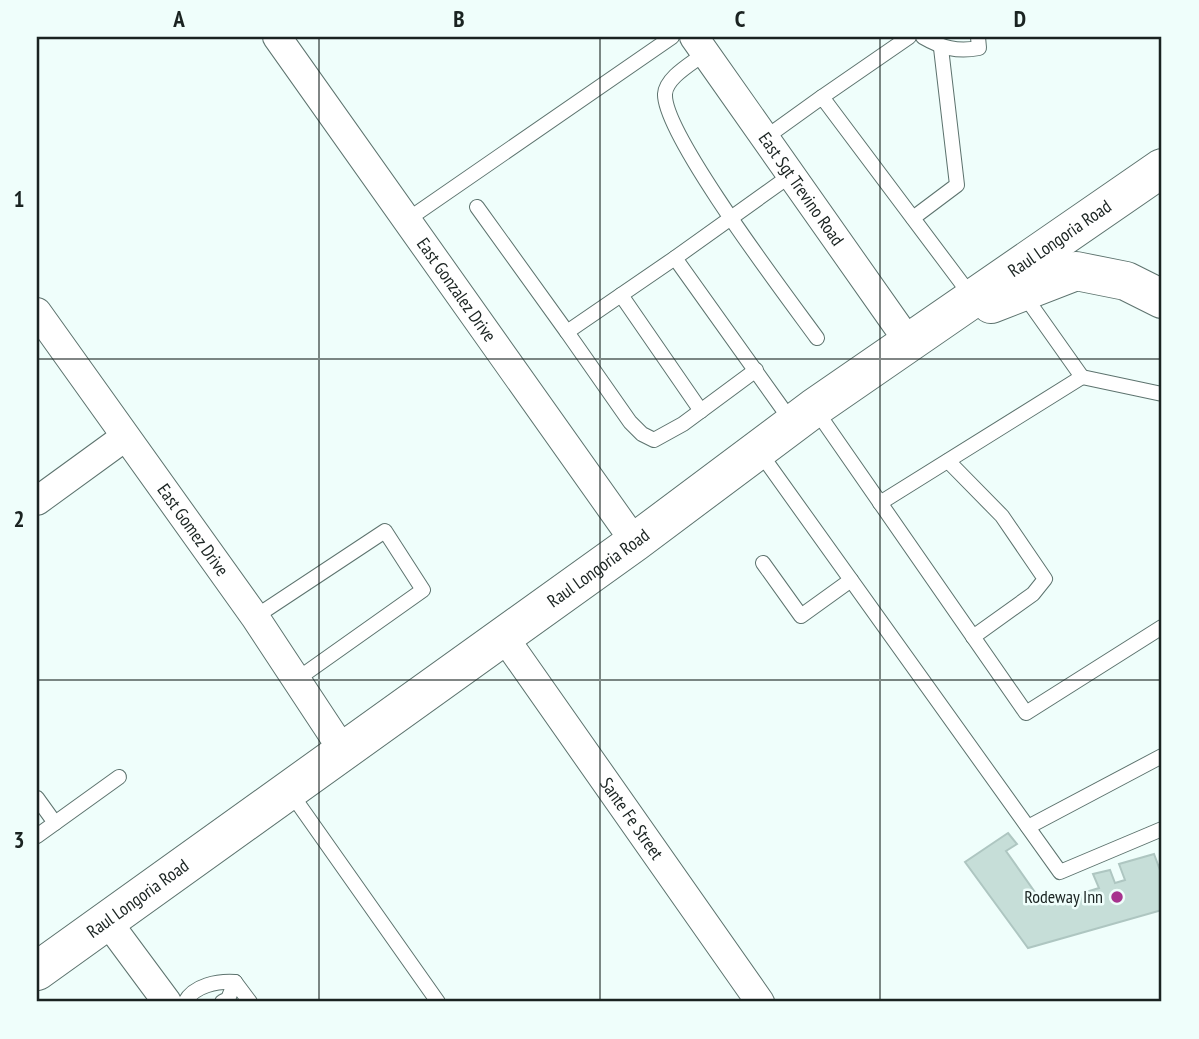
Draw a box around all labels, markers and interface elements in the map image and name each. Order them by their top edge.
text: A [172,4,185,33]
text: B [453,4,465,33]
text: C [735,4,746,33]
text: D [1014,4,1026,33]
street label: East Sgt Trevino Road [754,128,849,250]
text: 1 [14,184,25,213]
street label: Raul Longoria Road [1003,195,1115,282]
street label: East Gonzalez Drive [412,233,501,346]
street label: East Gomez Drive [152,479,234,580]
text: 2 [14,504,25,533]
street label: Raul Longoria Road [543,523,654,612]
street label: Sante Fe Street [595,773,669,864]
text: 3 [14,825,25,854]
street label: Raul Longoria Road [82,854,193,943]
place label: Rodeway Inn [1024,885,1103,908]
marker: Rodeway Inn [1109,889,1125,905]

